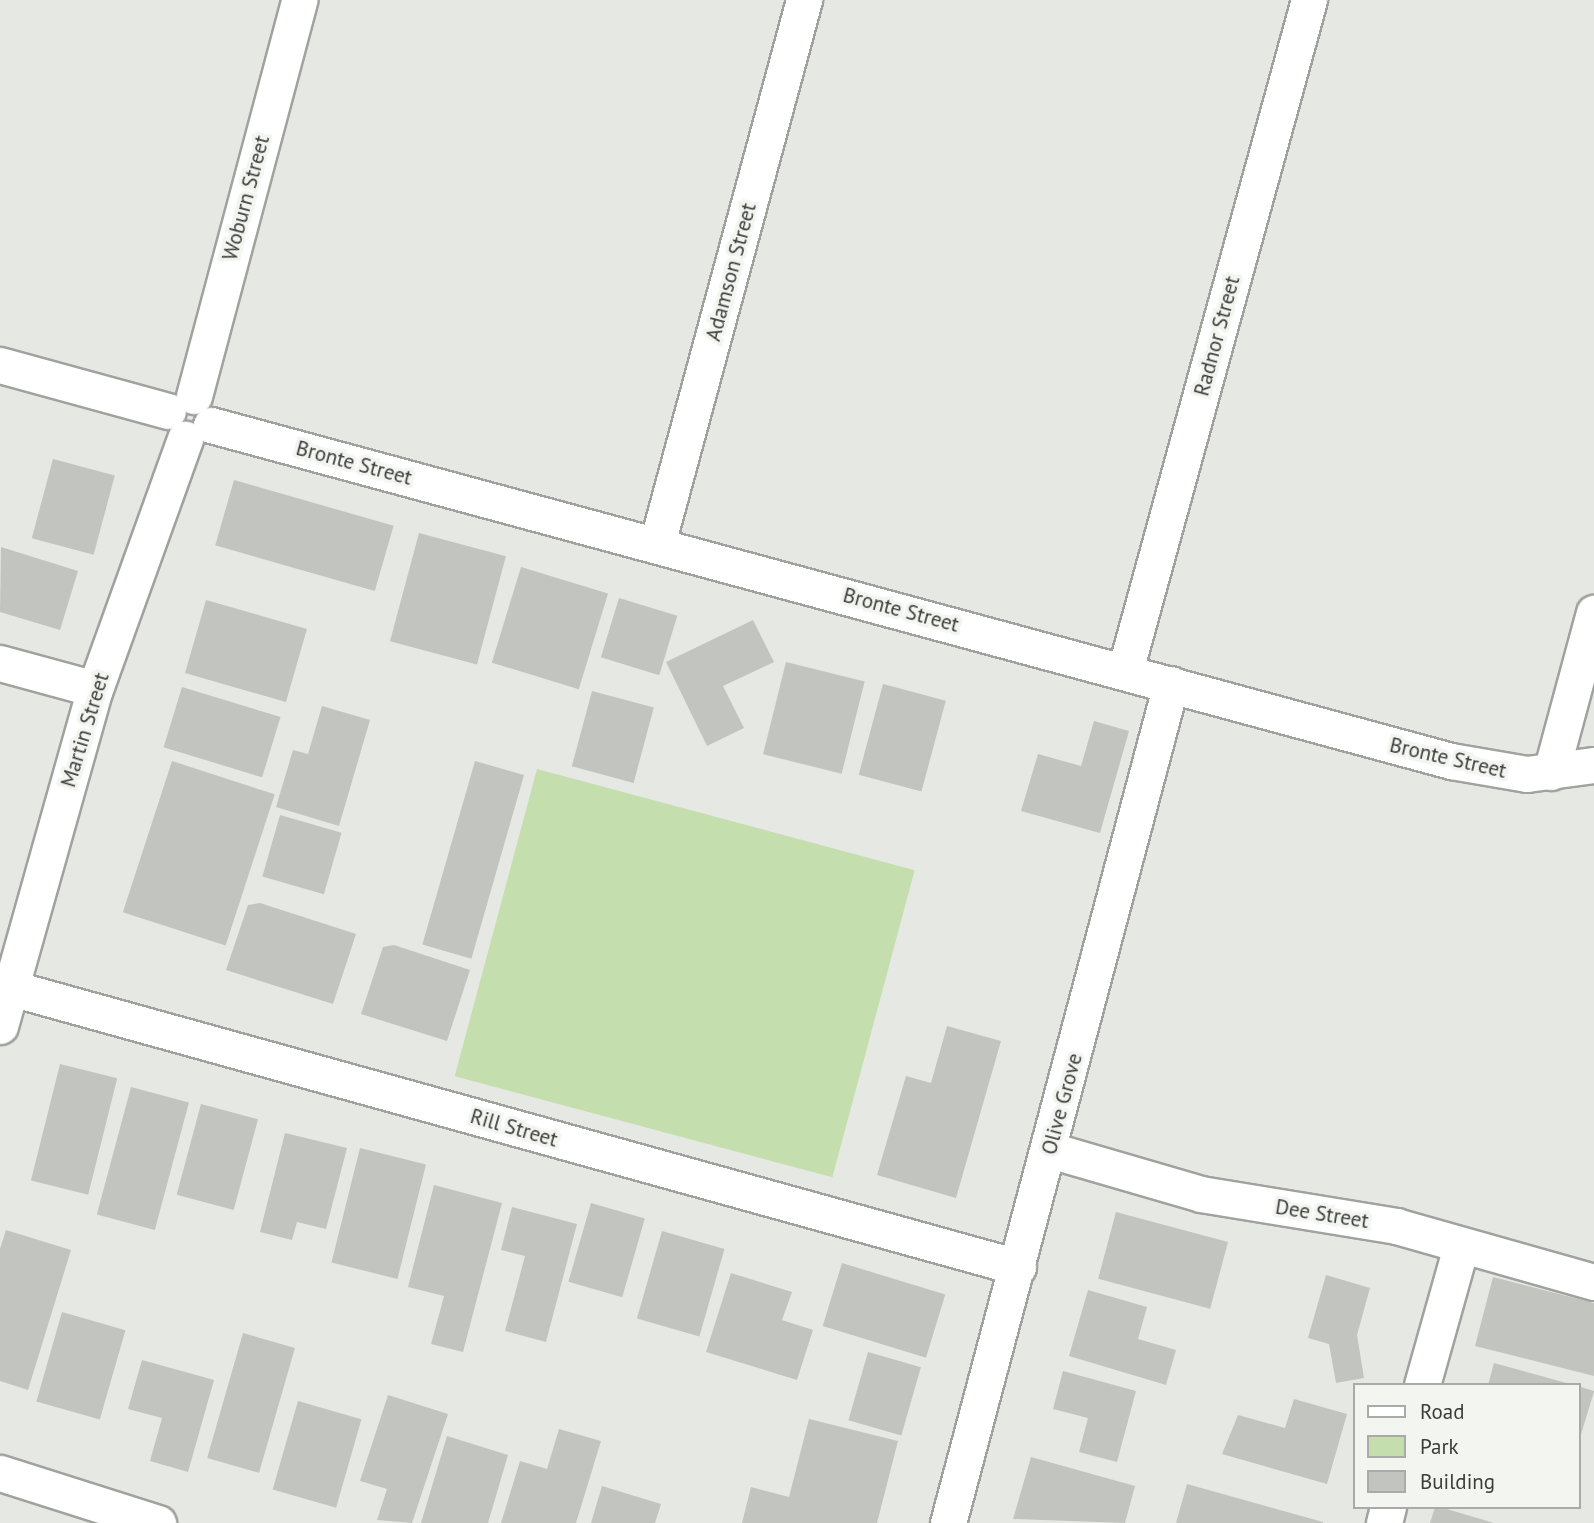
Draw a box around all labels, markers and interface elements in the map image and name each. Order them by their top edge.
street label: Woburn Street [217,133,275,263]
street label: Adamson Street [700,200,762,344]
street label: Radnor Street [1189,273,1245,399]
street label: Bronte Street [293,435,415,491]
street label: Bronte Street [840,582,962,638]
street label: Martin Street [56,670,114,790]
street label: Bronte Street [1387,732,1509,784]
street label: Olive Grove [1036,1051,1088,1157]
street label: Rill Street [467,1104,561,1152]
street label: Dee Street [1274,1194,1370,1234]
legend [1352,1383,1580,1509]
text: Road [1420,1398,1464,1425]
text: Park [1420,1433,1459,1460]
text: Building [1420,1468,1495,1495]

